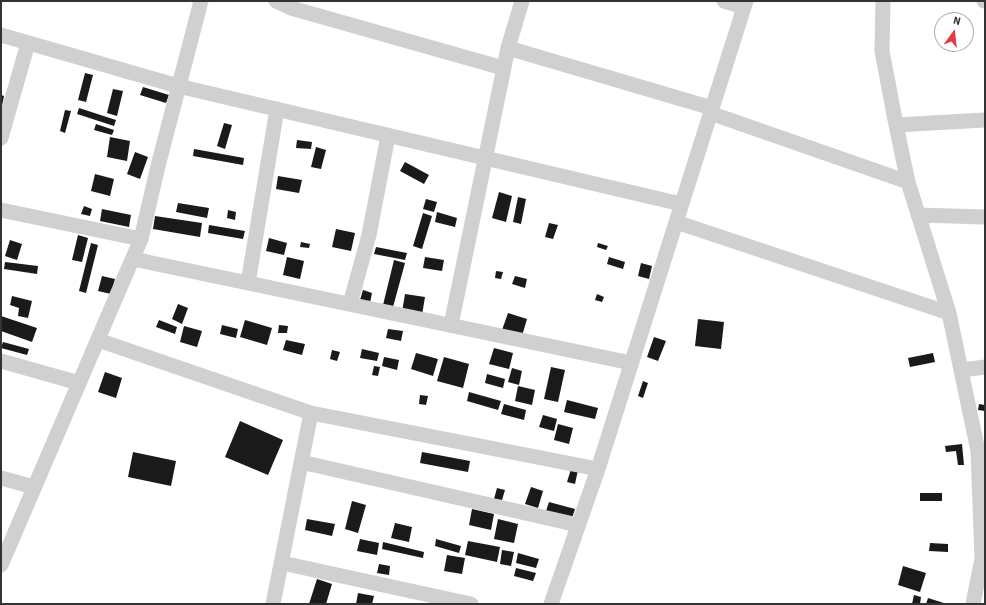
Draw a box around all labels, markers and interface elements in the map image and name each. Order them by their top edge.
north arrow [934,12,974,52]
text: N [951,13,962,29]

